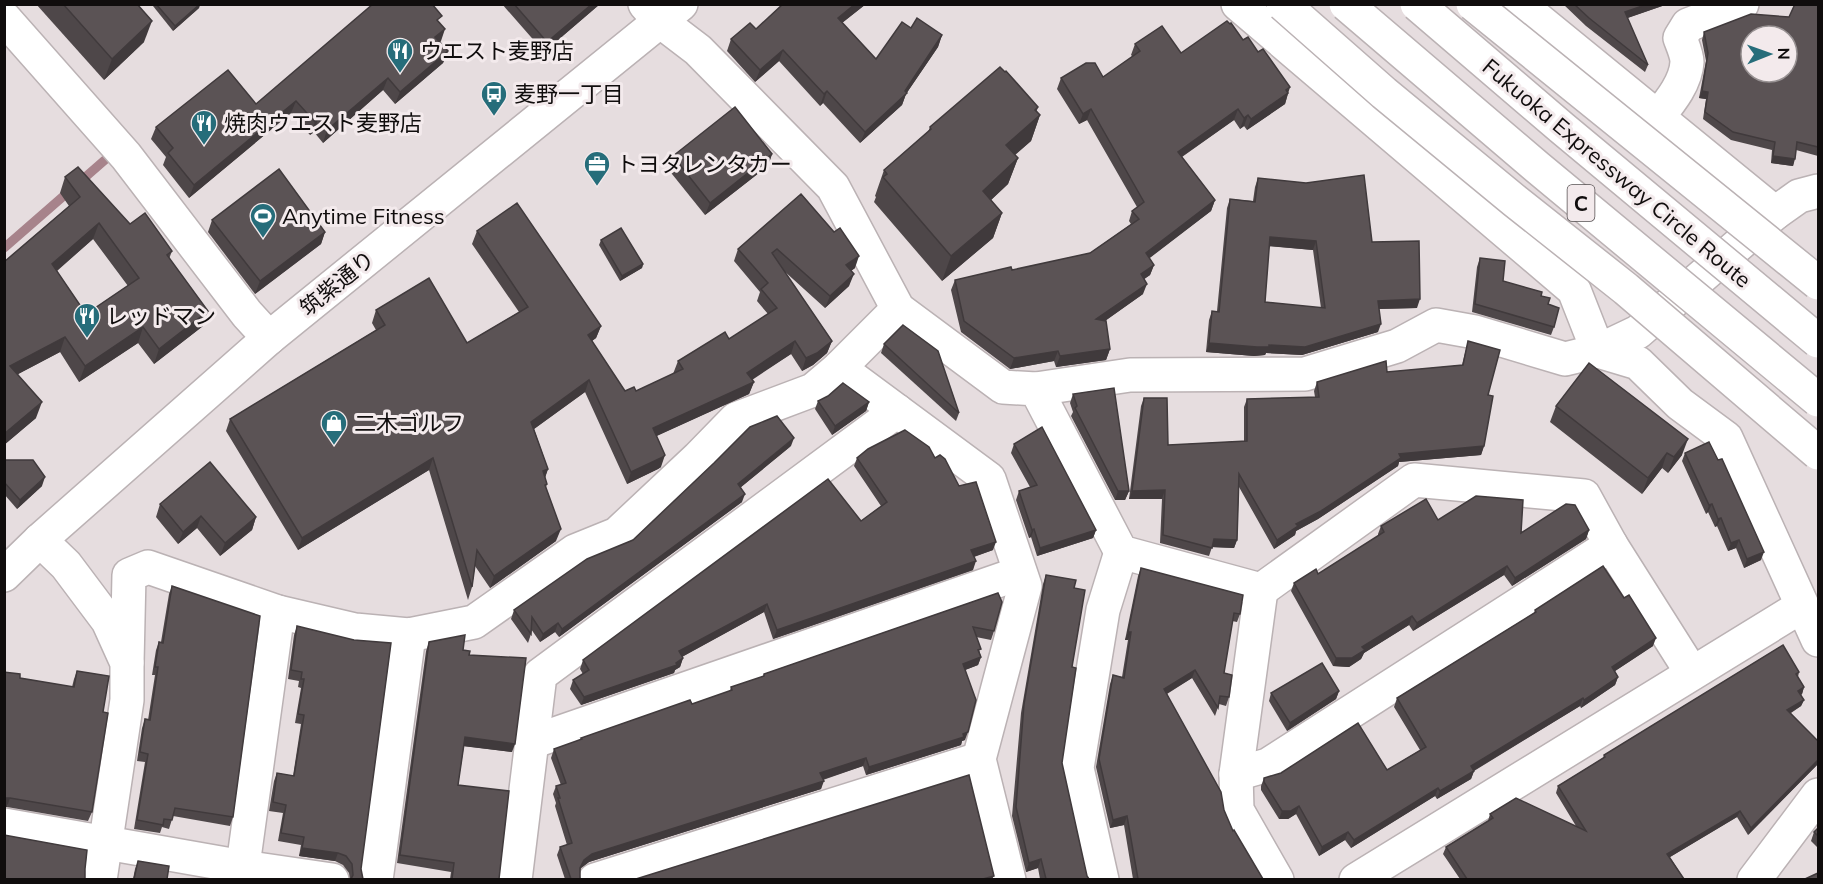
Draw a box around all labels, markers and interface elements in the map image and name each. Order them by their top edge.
north arrow [1739,24,1799,84]
restaurant icon: ウエスト麦野店 [385,36,415,74]
place label: ウエスト麦野店 [420,37,574,65]
text: N [1774,48,1794,60]
street label: Fukuoka Expressway Circle Route [1478,53,1756,293]
bus stop icon: 麦野一丁目 [479,79,509,117]
place label: 麦野一丁目 [514,80,624,108]
restaurant icon: 焼肉ウエスト麦野店 [189,108,219,146]
place label: 焼肉ウエスト麦野店 [224,109,422,137]
office icon: トヨタレンタカー [582,149,612,187]
place label: トヨタレンタカー [616,150,792,178]
road number: C [1568,185,1594,221]
sports icon: Anytime Fitness [248,201,278,239]
place label: Anytime Fitness [282,202,445,230]
street label: 筑紫通り [294,244,380,322]
restaurant icon: レッドマン [72,301,102,339]
place label: レッドマン [106,302,216,330]
shop icon: 二木ゴルフ [319,408,349,446]
place label: 二木ゴルフ [354,409,464,437]

